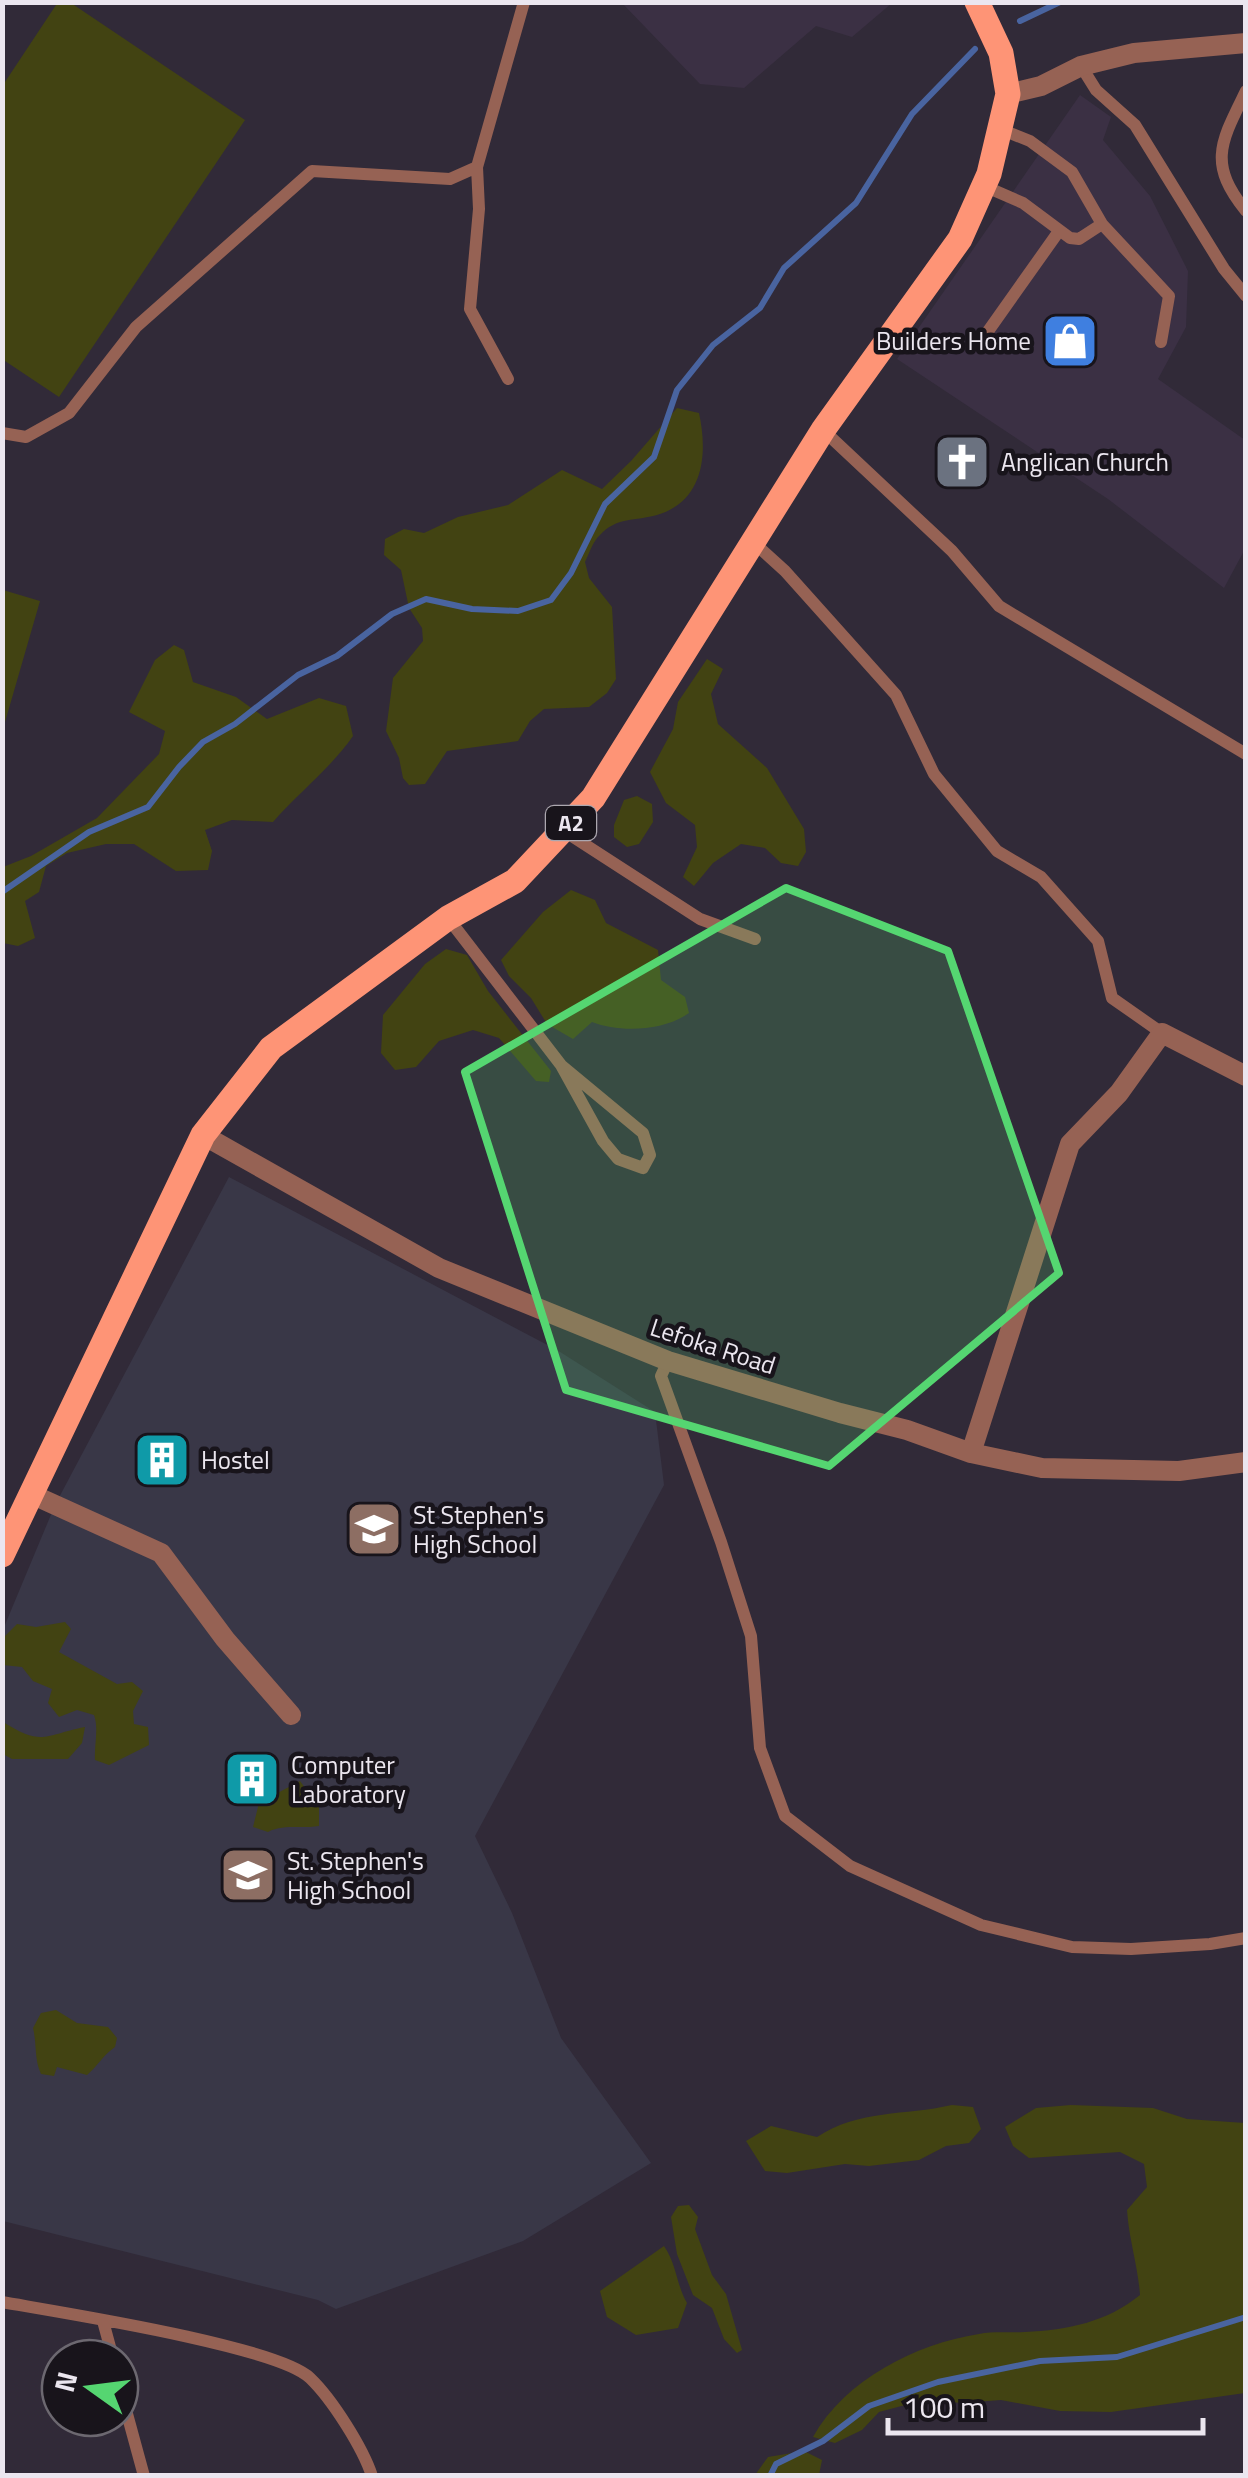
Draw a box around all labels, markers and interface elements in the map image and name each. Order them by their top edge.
shop icon: Builders Home [1040,311,1100,371]
place label: Builders Home [876,322,1031,360]
church icon: Anglican Church [932,432,992,492]
place label: Anglican Church [1001,443,1169,481]
road number: A2 [546,806,596,840]
street label: Lefoka Road [645,1308,781,1384]
building icon: Hostel [132,1430,192,1490]
place label: Hostel [201,1441,270,1479]
place label: St Stephen's High School [413,1496,544,1563]
school or university icon: St Stephen's High School [344,1499,404,1559]
place label: Computer Laboratory [291,1746,406,1813]
building icon: Computer Laboratory [222,1749,282,1809]
place label: St. Stephen's High School [287,1842,424,1909]
school or university icon: St. Stephen's High School [218,1845,278,1905]
north arrow [40,2338,140,2438]
text: N [42,2367,88,2396]
scale bar [888,2373,1203,2435]
text: 100 m [903,2384,985,2430]

